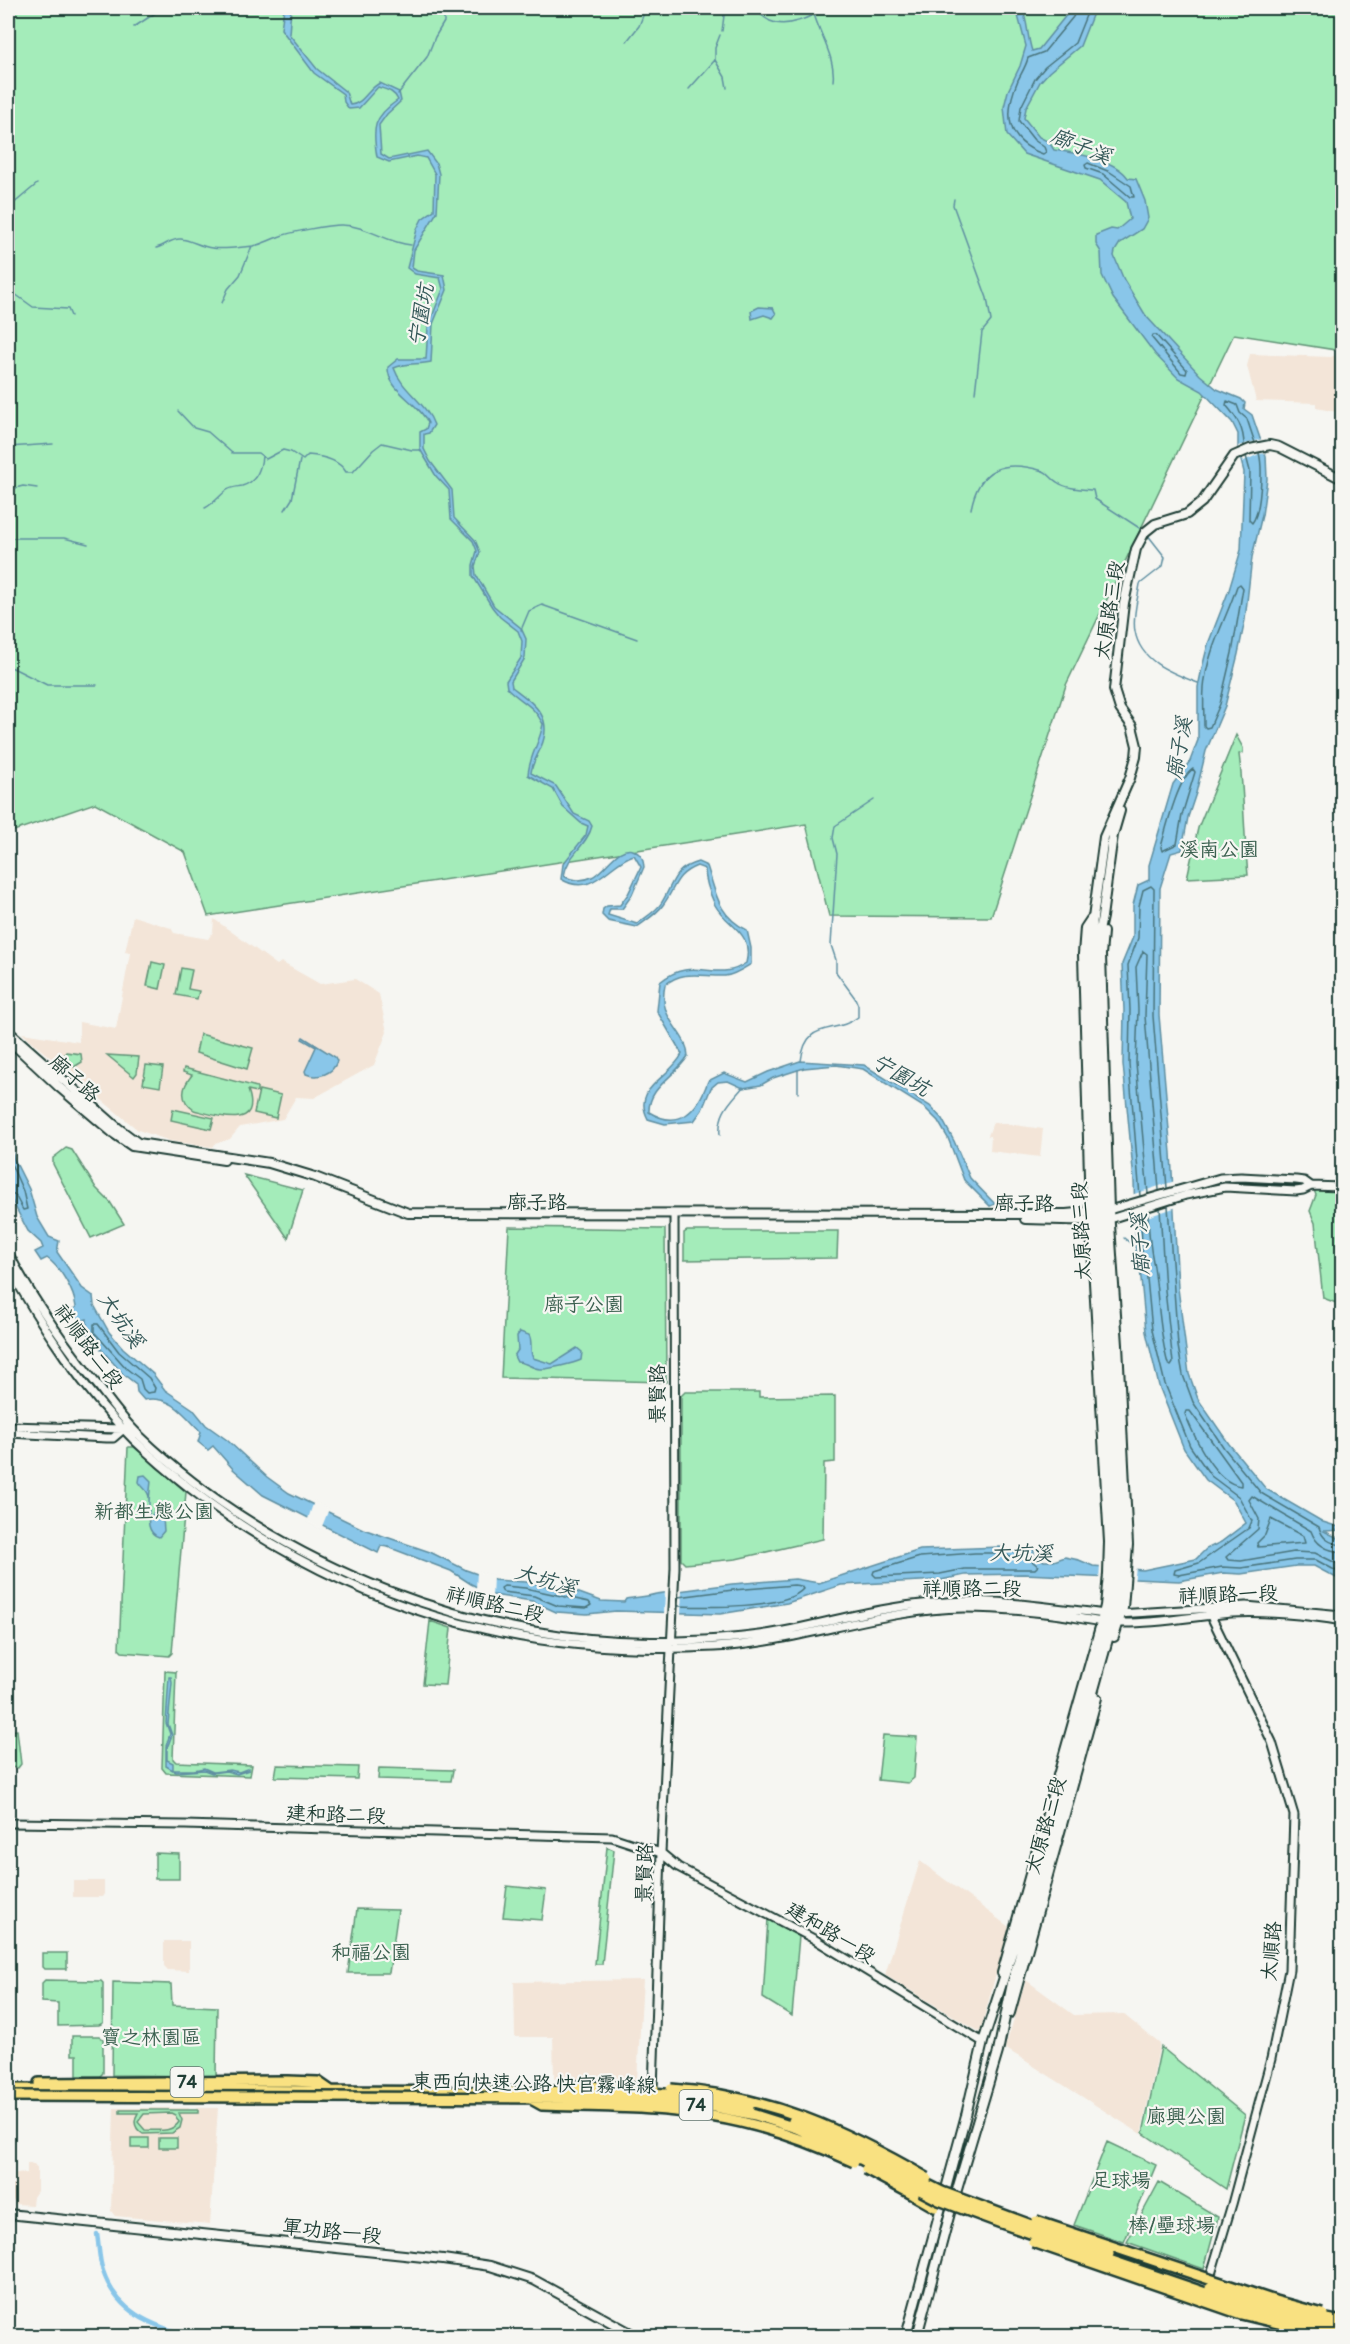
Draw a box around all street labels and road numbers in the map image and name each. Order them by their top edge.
street label: 太原路三段 [1089,559,1130,661]
street label: 廍子路 [44,1049,106,1108]
street label: 太原路三段 [1066,1180,1097,1282]
street label: 廍子路 [507,1190,568,1215]
street label: 廍子路 [994,1190,1055,1217]
street label: 祥順路二段 [49,1299,129,1394]
street label: 景賢路 [645,1363,670,1424]
street label: 祥順路二段 [922,1576,1022,1601]
street label: 祥順路一段 [1178,1580,1278,1609]
street label: 祥順路二段 [443,1581,546,1628]
street label: 太原路三段 [1020,1774,1071,1877]
street label: 建和路二段 [286,1800,386,1829]
street label: 景賢路 [631,1842,658,1903]
street label: 建和路一段 [781,1896,880,1969]
street label: 太順路 [1256,1919,1287,1982]
road number: 74 [170,2067,204,2097]
street label: 東西向快速公路 快官霧峰線 [412,2069,656,2098]
road number: 74 [680,2090,712,2120]
street label: 軍功路一段 [281,2214,383,2249]

